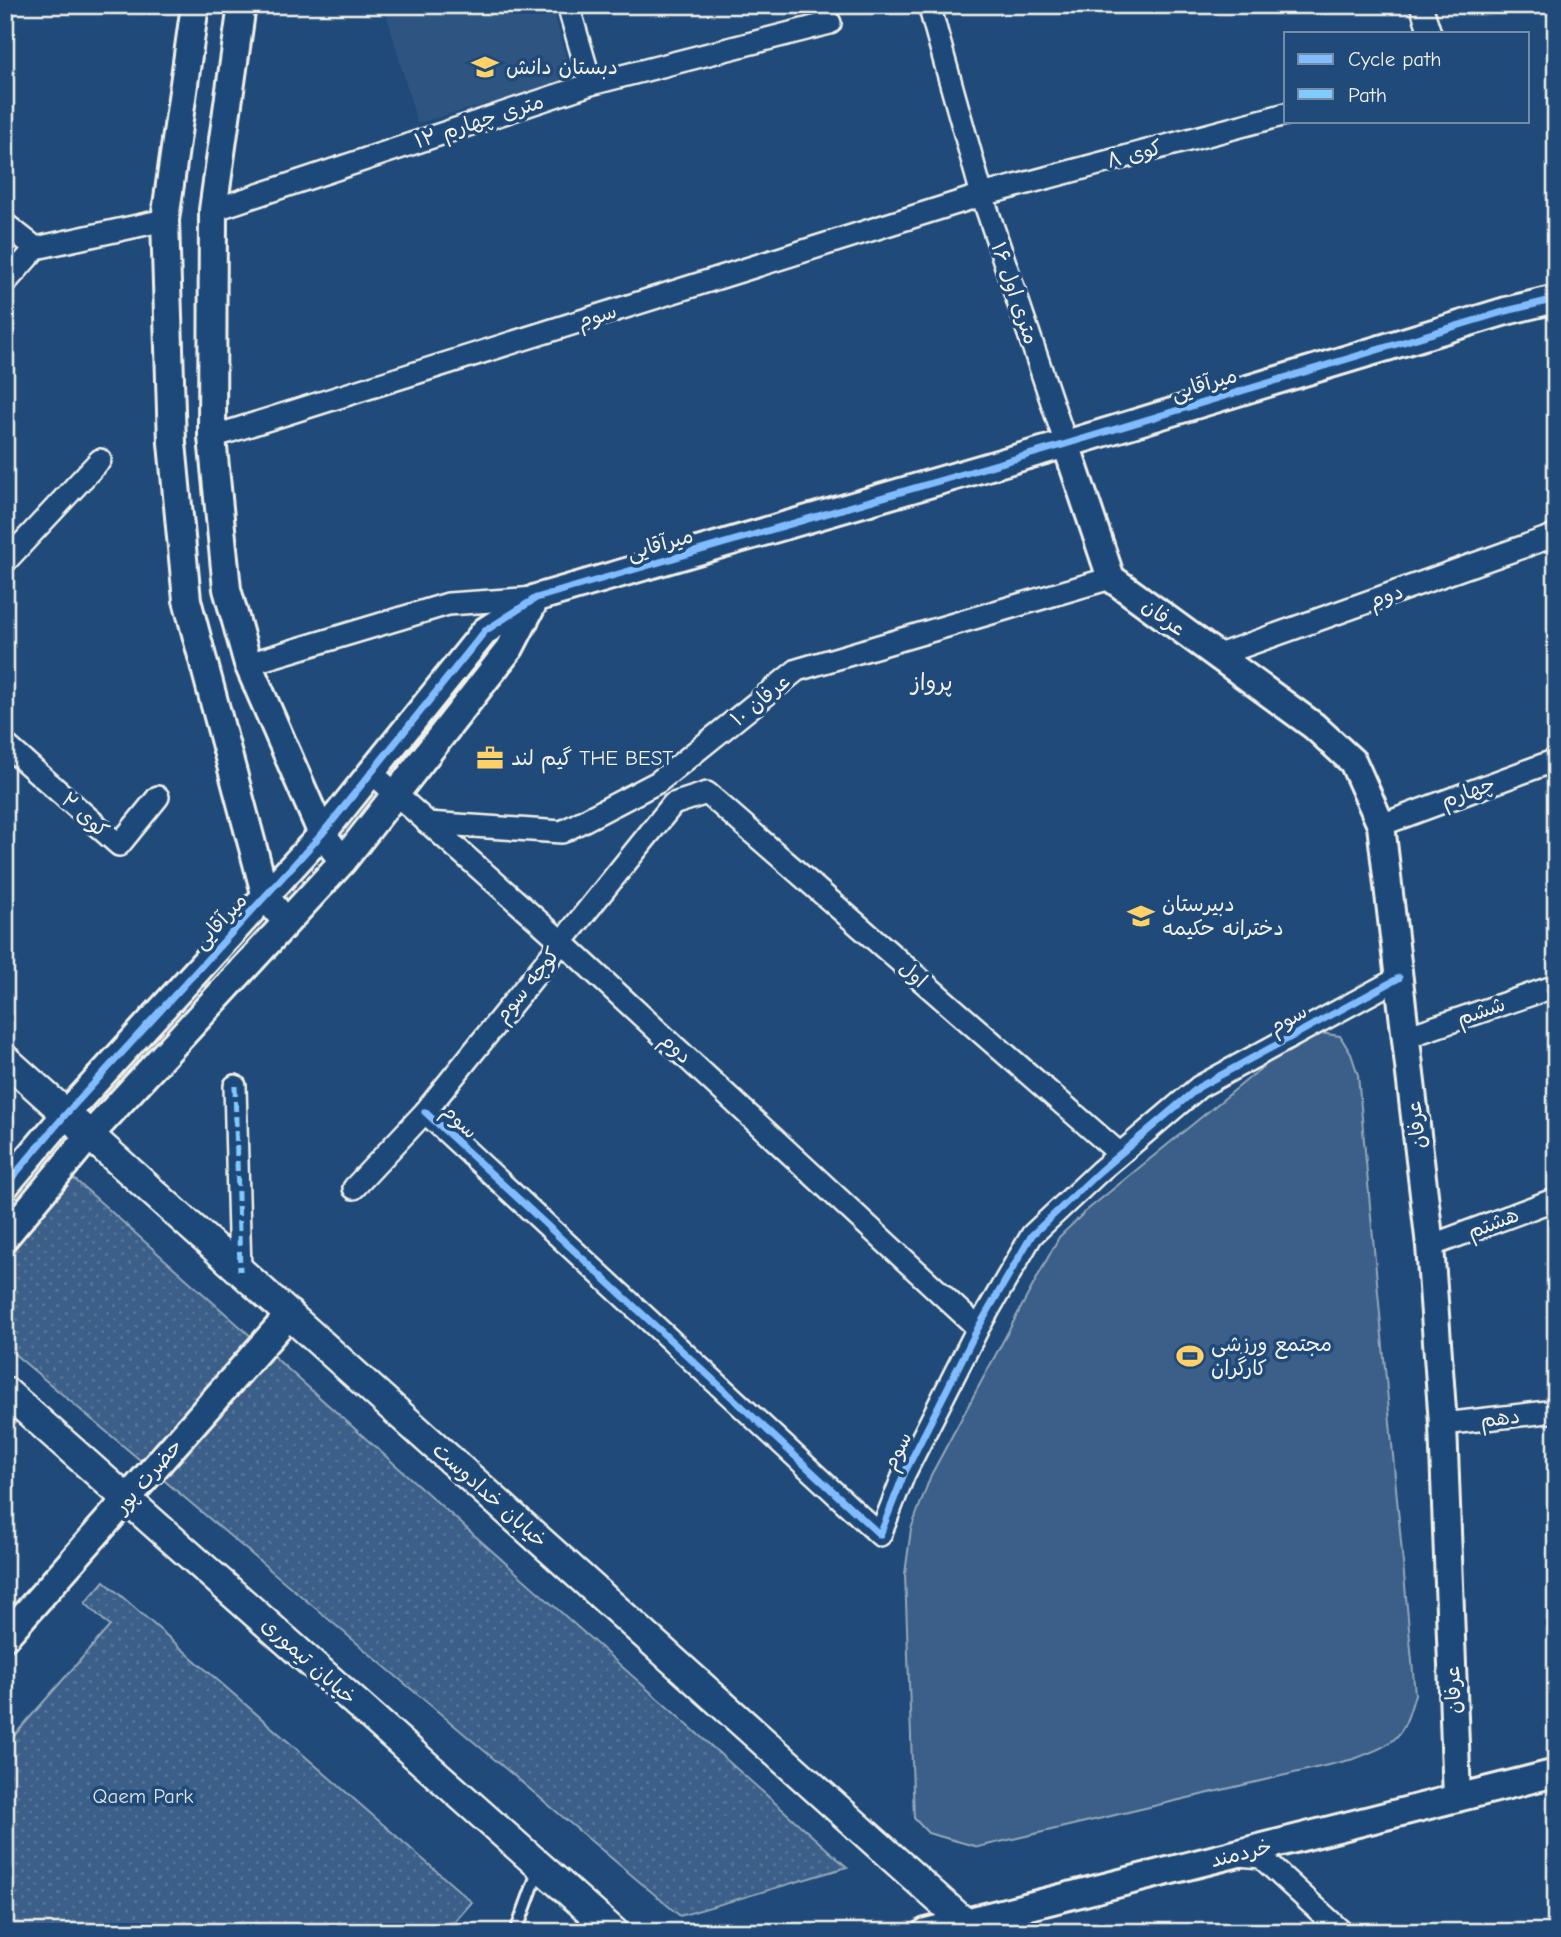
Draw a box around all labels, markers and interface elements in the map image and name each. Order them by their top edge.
legend [1284,32,1530,122]
text: Cycle path [1348,47,1441,71]
school or university icon: دبستان دانش [470,52,500,82]
place label: دبستان دانش [506,55,618,80]
text: Path [1348,83,1387,107]
street label: ۱۲ متری چهارم [411,89,548,157]
street label: کوی ۸ [1104,135,1164,174]
street label: ۱۶ متری اول [986,239,1044,347]
street label: سوم [574,299,621,337]
street label: میرآقایی [1168,363,1240,407]
street label: میرآقایی [624,523,696,567]
street label: دوم [1366,579,1408,617]
street label: عرفان [1138,593,1190,641]
street label: عرفان ۱۰ [725,669,795,731]
district label: پرواز [909,669,953,697]
office icon: گیم لند THE BEST [475,743,505,773]
place label: گیم لند THE BEST [511,746,673,774]
street label: چهارم [1438,771,1500,817]
street label: کوی ۲ [56,787,114,843]
street label: میرآقایی [188,888,253,955]
place label: دبیرستان دخترانه حکیمه [1162,892,1284,940]
school or university icon: دبیرستان دخترانه حکیمه [1126,901,1156,931]
street label: کوچه سوم [489,943,568,1030]
street label: اول [894,955,932,993]
street label: ششم [1454,992,1510,1034]
street label: سوم [1265,999,1313,1043]
street label: دوم [653,1028,697,1071]
street label: سوم [435,1099,483,1146]
street label: عرفان [1401,1100,1431,1150]
street label: هشتم [1464,1202,1524,1247]
place label: مجتمع ورزشی کارگران [1211,1332,1332,1380]
sports icon: مجتمع ورزشی کارگران [1175,1341,1205,1371]
street label: دهم [1479,1404,1522,1436]
street label: سوم [877,1428,920,1476]
street label: حضرت پور [108,1434,188,1520]
street label: خیابان خدادوست [427,1437,552,1553]
street label: خیابان تیموری [256,1612,361,1710]
street label: عرفان [1440,1666,1466,1714]
park label: Qaem Park [93,1784,193,1808]
street label: خردمند [1208,1834,1274,1872]

